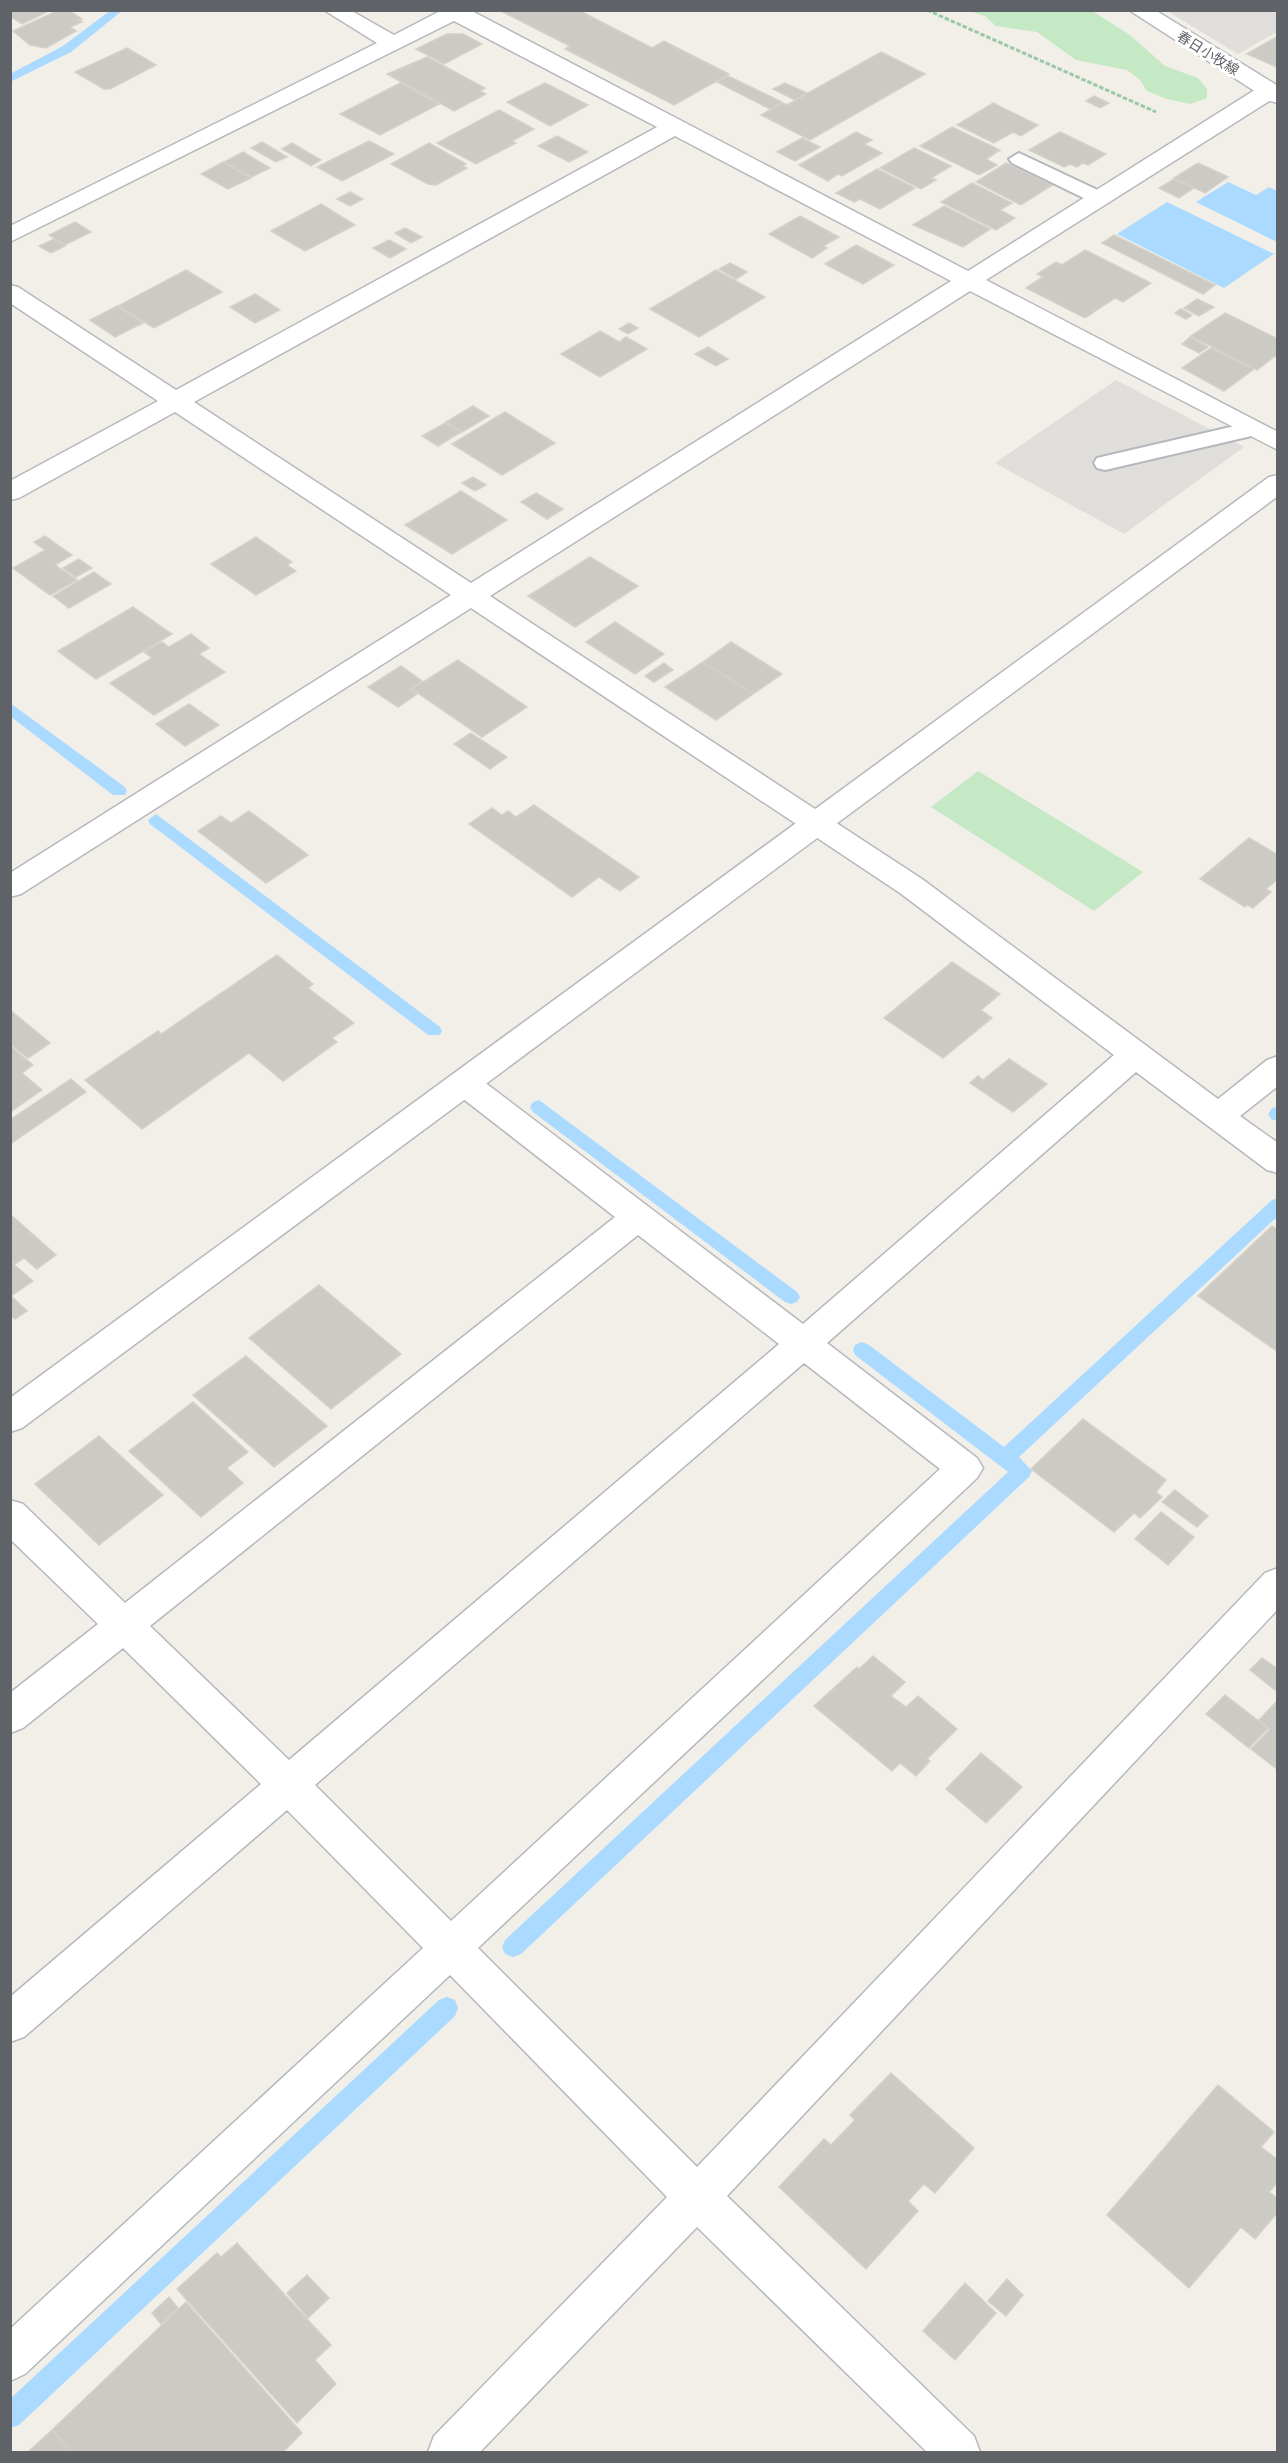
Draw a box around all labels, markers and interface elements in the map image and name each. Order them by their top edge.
street label: 春日小牧線 [1174,27,1242,79]

